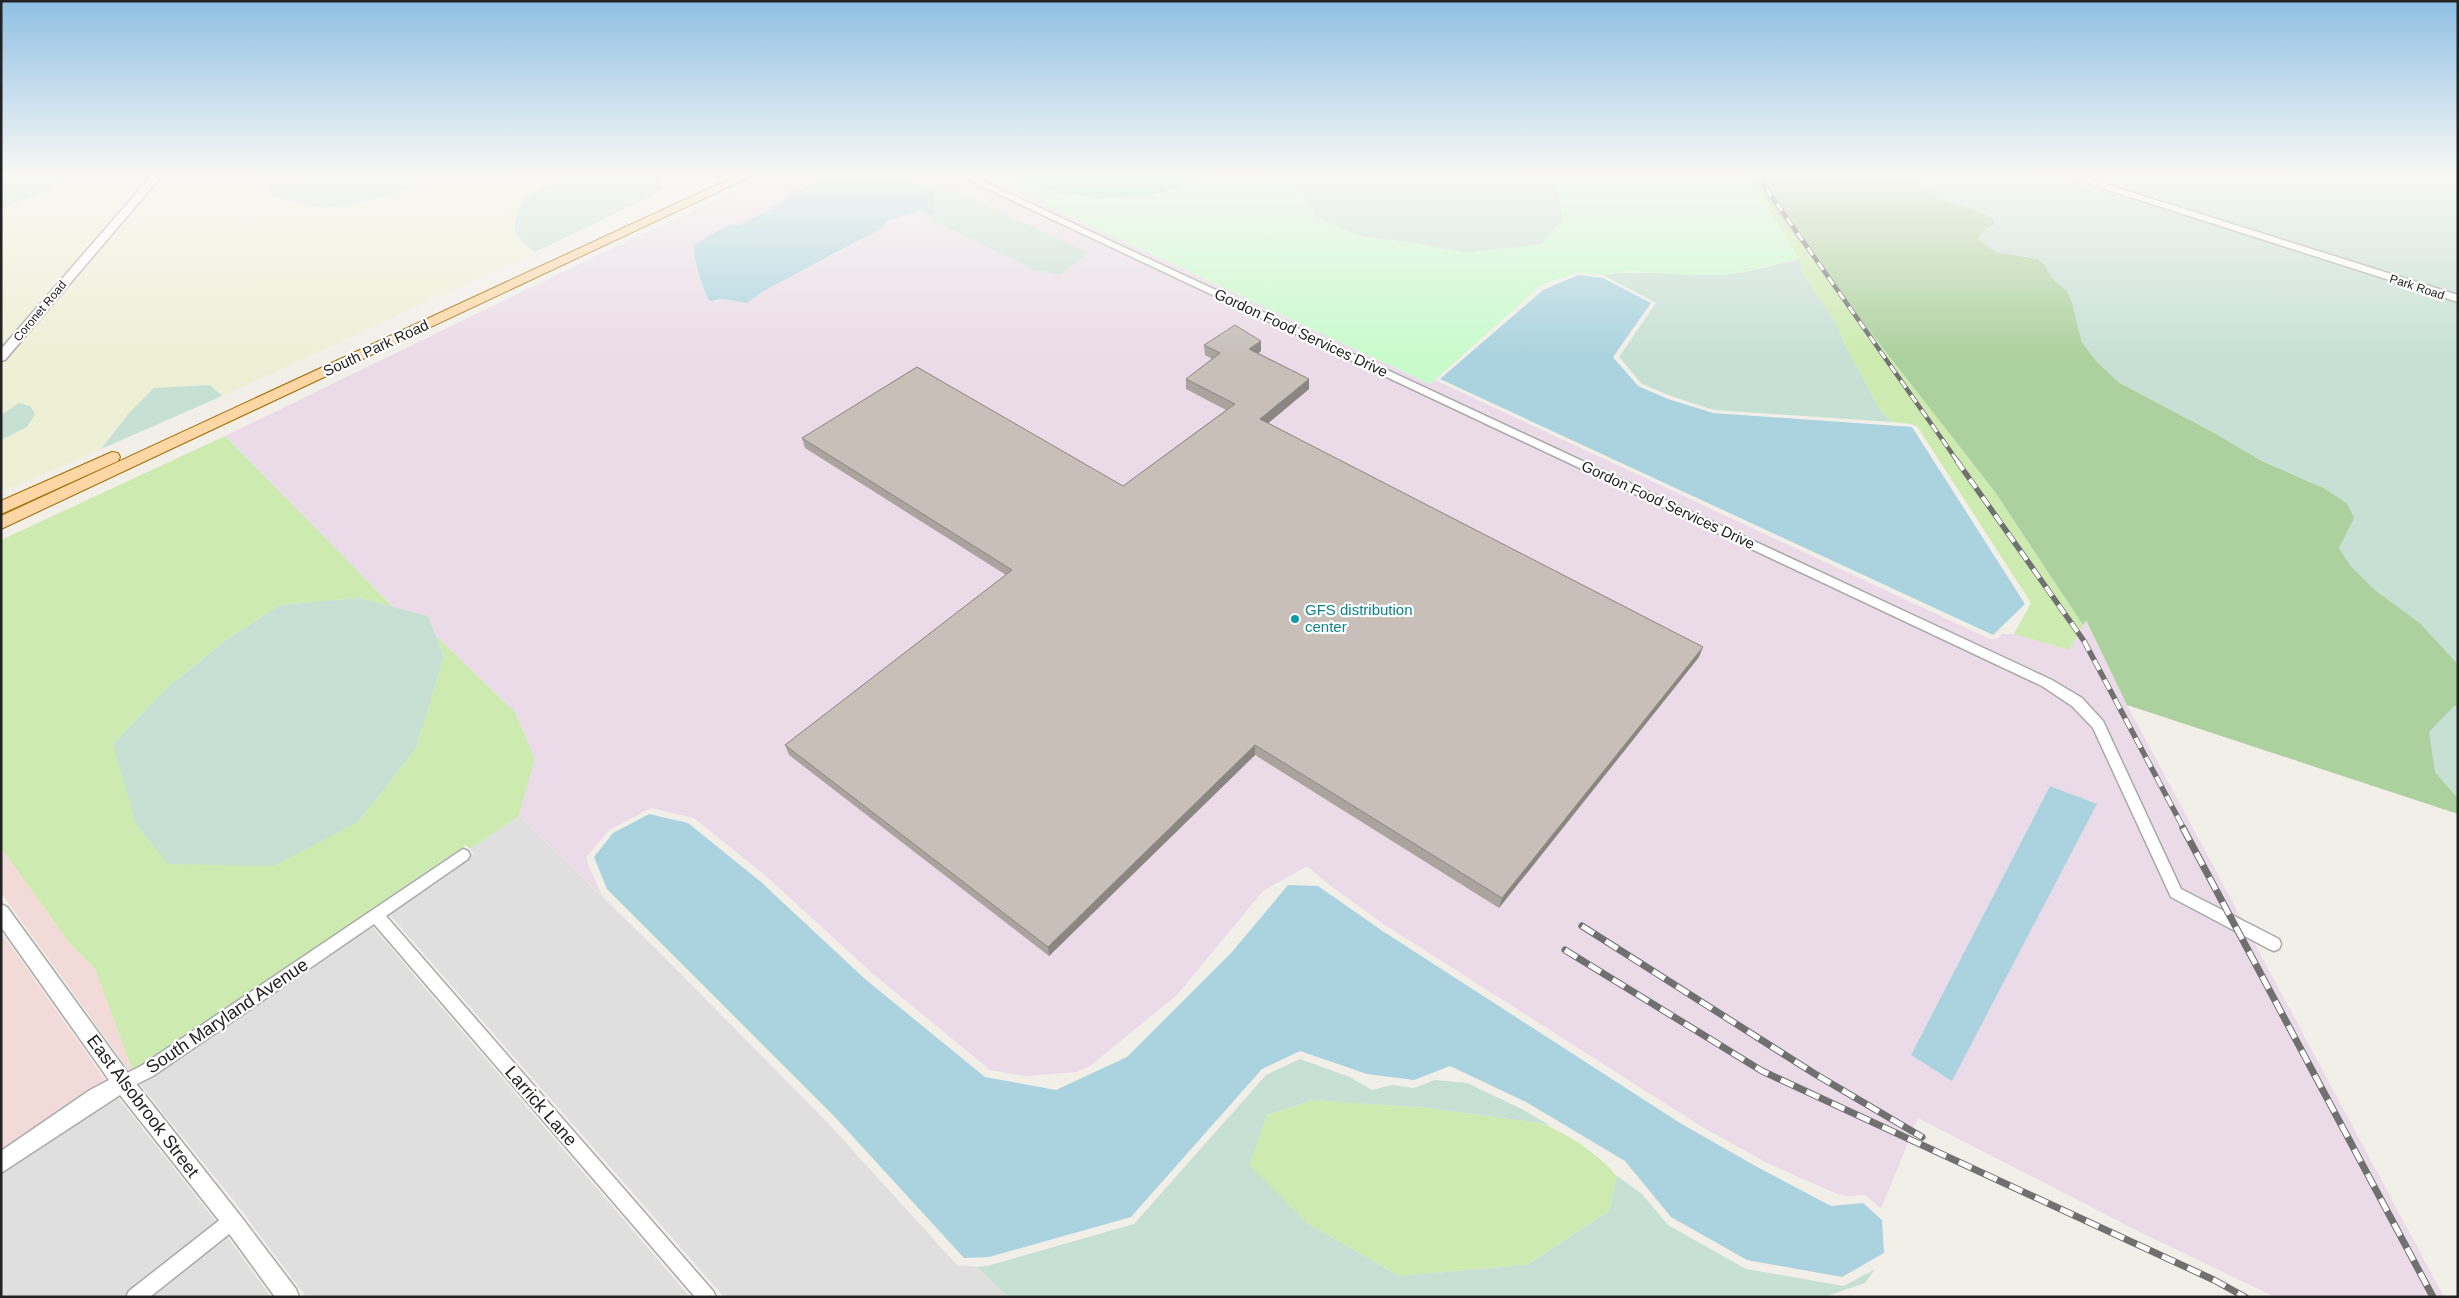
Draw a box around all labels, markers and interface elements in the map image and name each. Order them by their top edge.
street label: Park Road [2388,272,2446,302]
street label: Coronet Road [11,278,69,344]
street label: Gordon Food Services Drive [1212,285,1391,380]
street label: South Park Road [320,316,431,379]
street label: Gordon Food Services Drive [1579,457,1758,552]
place label: GFS distribution center [1305,601,1413,635]
marker: GFS distribution center [1289,613,1301,625]
street label: South Maryland Avenue [142,954,312,1078]
street label: East Alsobrook Street [83,1031,203,1181]
street label: Larrick Lane [501,1062,581,1150]

